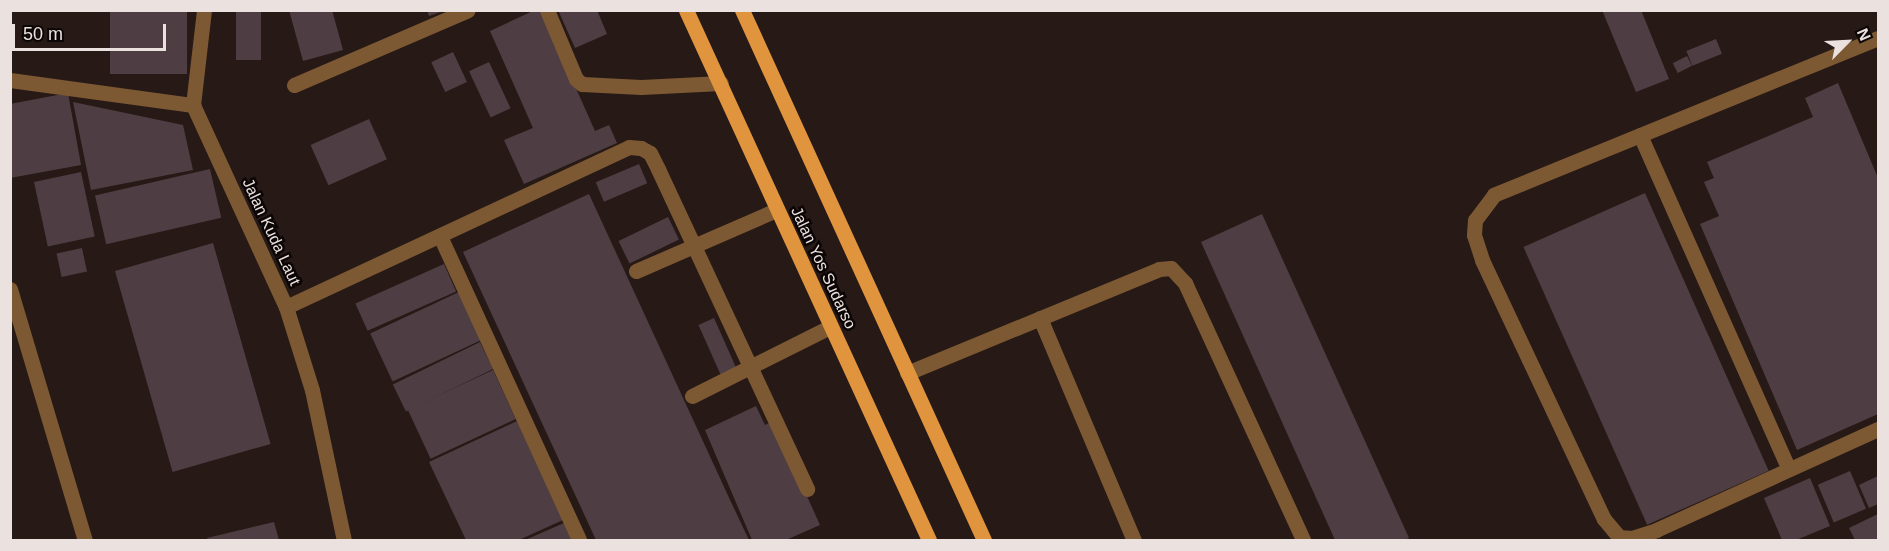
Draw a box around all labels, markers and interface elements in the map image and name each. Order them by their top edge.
scale bar [15,12,170,50]
north arrow [1817,12,1877,72]
text: 50 m [23,24,63,44]
text: N [1854,26,1874,43]
street label: Jalan Kuda Laut [238,176,304,288]
street label: Jalan Yos Sudarso [786,204,860,332]

